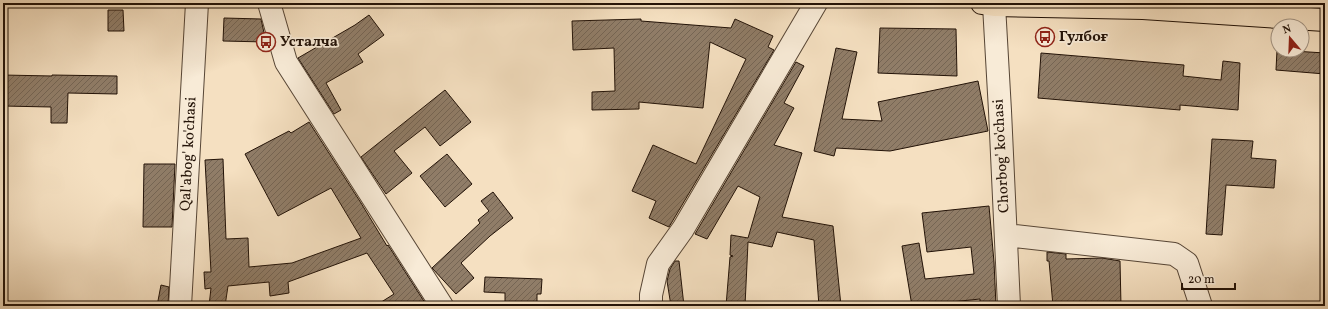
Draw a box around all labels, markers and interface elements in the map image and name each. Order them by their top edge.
north arrow [1270,18,1310,58]
text: N [1281,22,1293,38]
bus stop icon: Гулбоғ [1034,26,1056,48]
place label: Гулбоғ [1059,27,1109,48]
bus stop icon: Усталча [255,31,277,53]
place label: Усталча [280,32,338,53]
street label: Qal'abog' ko'chasi [176,96,202,212]
street label: Сhorbog' ko'chasi [989,99,1015,213]
scale bar [1182,265,1235,291]
text: 20 m [1188,272,1215,288]

